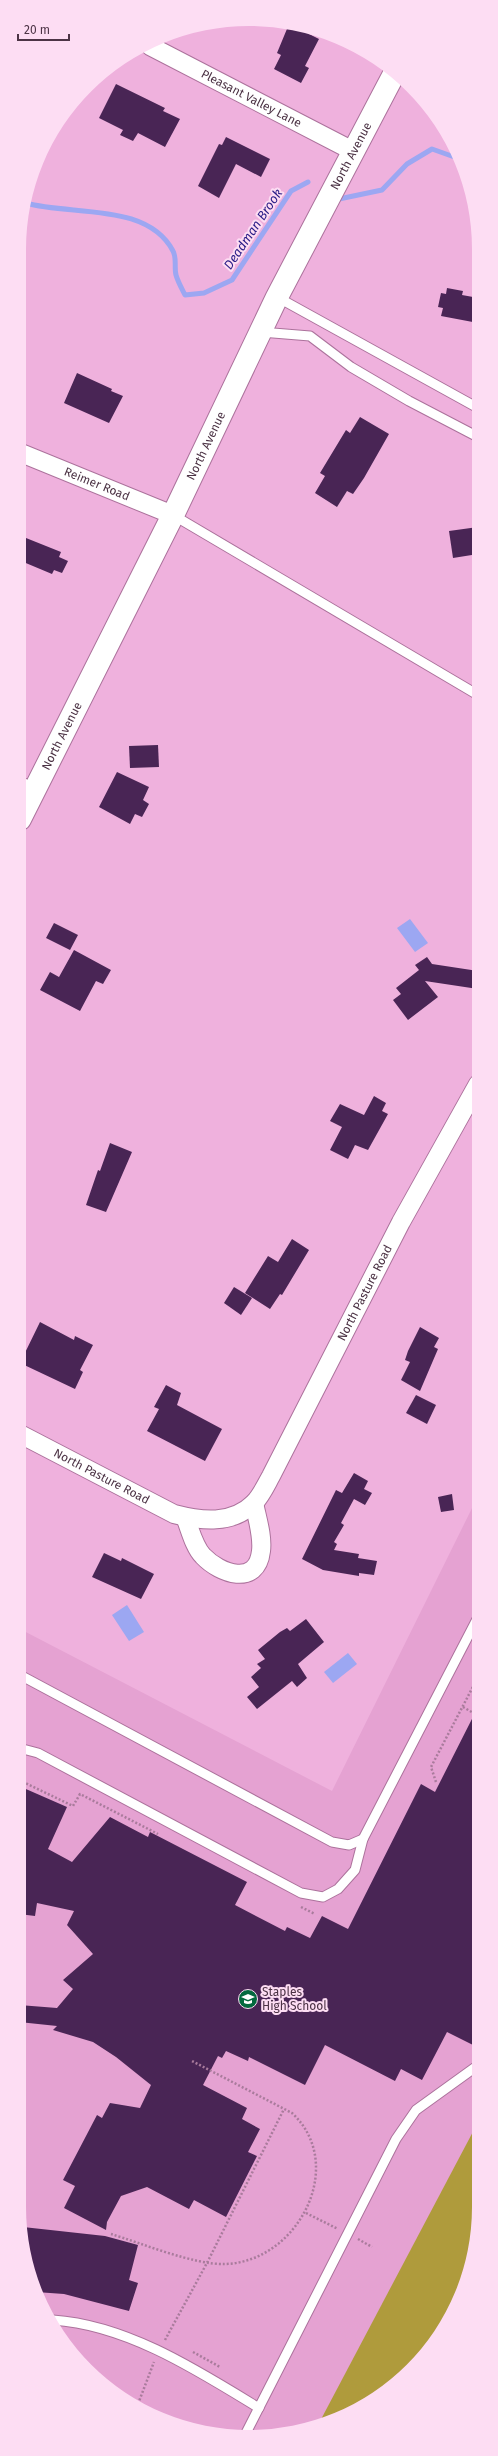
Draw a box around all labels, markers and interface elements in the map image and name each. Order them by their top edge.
scale bar [18,16,69,42]
text: 20 m [24,23,50,37]
street label: Pleasant Valley Lane [199,67,304,130]
street label: North Avenue [327,120,374,192]
water label: Deadman Brook [221,186,285,272]
street label: North Avenue [184,409,228,482]
street label: Reimer Road [62,464,132,504]
street label: North Avenue [39,700,85,772]
street label: North Pasture Road [334,1243,395,1343]
street label: North Pasture Road [51,1446,152,1507]
place label: Staples High School [262,1985,327,2013]
school or university icon: Staples High School [237,1988,259,2010]

